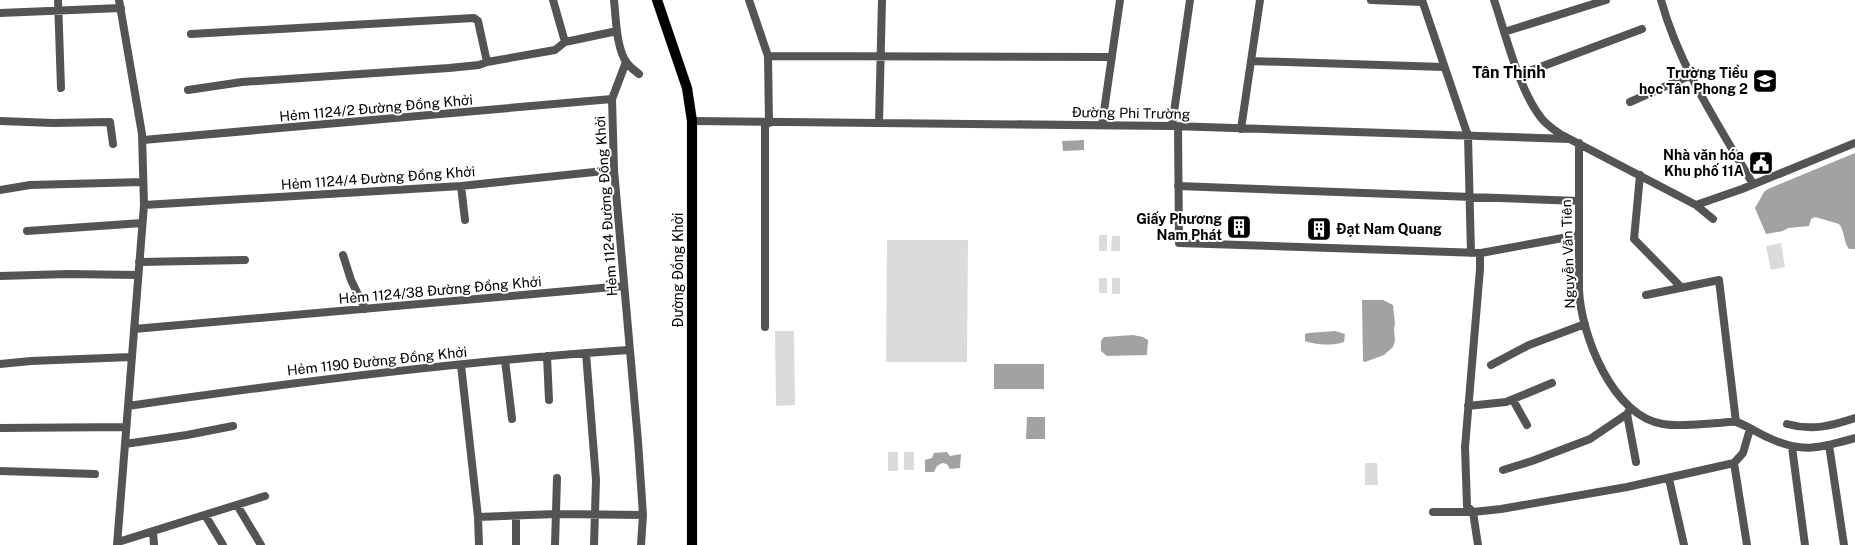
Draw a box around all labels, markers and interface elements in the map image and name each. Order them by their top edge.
district label: Tân Thịnh [1472,63,1546,82]
place label: Trường Tiểu học Tân Phong 2 [1639,64,1748,97]
school or university icon: Trường Tiểu học Tân Phong 2 [1752,68,1778,94]
street label: Hẻm 1124/2 Đường Đồng Khởi [279,92,473,124]
street label: Đường Phi Trường [1072,104,1191,122]
street label: Hẻm 1124 Đường Đồng Khởi [592,115,620,297]
place label: Nhà văn hóa Khu phố 11A [1663,147,1744,179]
public building icon: Nhà văn hóa Khu phố 11A [1748,150,1774,176]
street label: Hẻm 1124/4 Đường Đồng Khởi [280,163,476,193]
street label: Nguyễn Văn Tiên [1558,199,1578,309]
place label: Giấy Phương Nam Phát [1136,211,1222,243]
street label: Đường Đồng Khởi [670,213,686,327]
building icon: Giấy Phương Nam Phát [1226,214,1252,240]
building icon: Đạt Nam Quang [1306,216,1332,242]
place label: Đạt Nam Quang [1336,221,1442,237]
street label: Hẻm 1124/38 Đường Đồng Khởi [338,273,542,307]
street label: Hẻm 1190 Đường Đồng Khởi [286,344,468,378]

